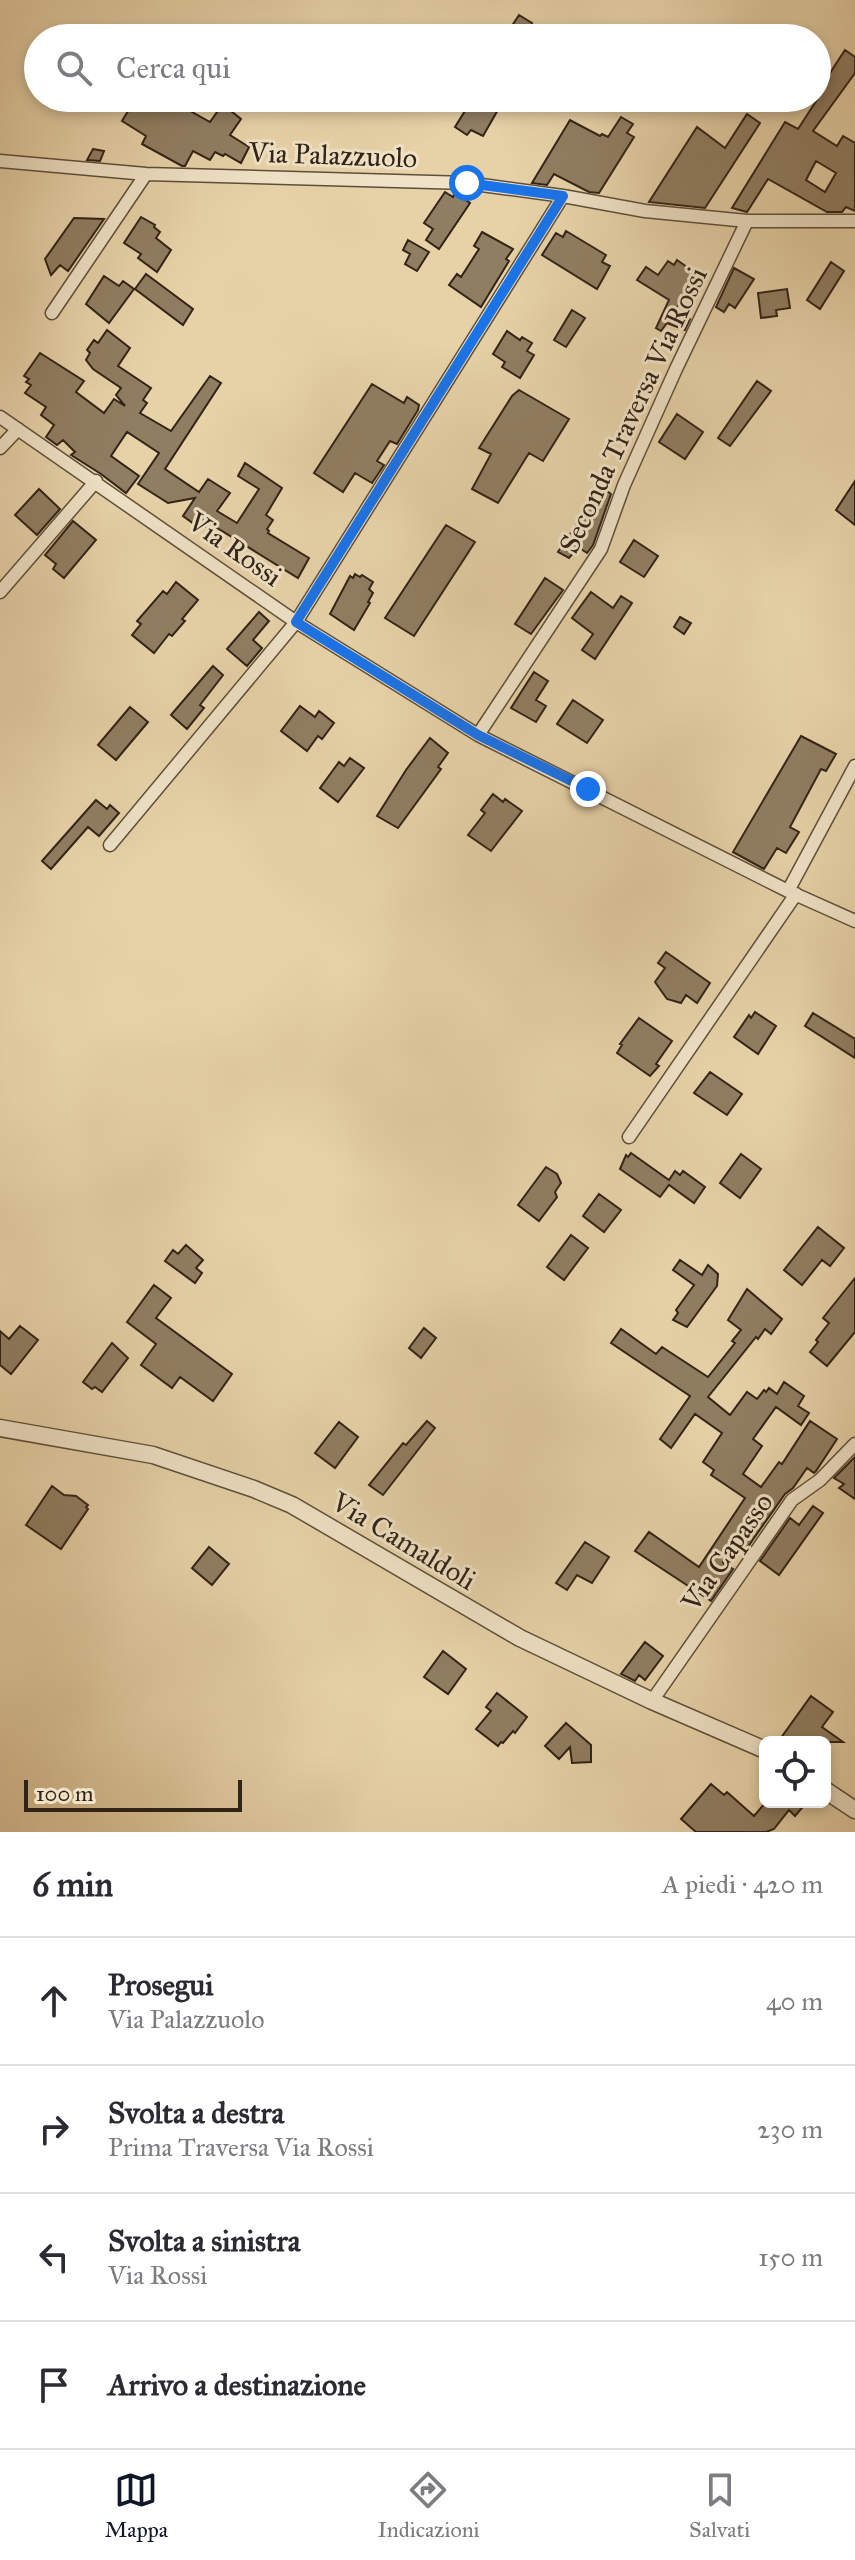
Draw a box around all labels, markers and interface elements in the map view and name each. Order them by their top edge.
search box [24,24,831,112]
icon: search [52,46,96,90]
text: Cerca qui [116,50,230,86]
street label: Via Palazzuolo [247,135,418,175]
route start [449,165,485,201]
street label: Seconda Traversa Via Rossi [551,261,715,559]
street label: Via Rossi [180,503,289,594]
route end [570,771,606,807]
street label: Via Camaldoli [325,1484,483,1598]
street label: Via Capasso [673,1486,780,1619]
map controls [759,1736,831,1808]
button: locate [759,1736,831,1808]
scale bar [24,1776,242,1812]
text: 100 m [36,1780,93,1807]
text: 6 min [32,1864,113,1905]
text: A piedi · 420 m [662,1868,823,1900]
text: Prosegui [108,1967,213,2003]
icon: ahead [32,1979,76,2023]
text: 40 m [766,1985,823,2017]
text: Via Palazzuolo [108,2003,265,2035]
text: Svolta a destra [108,2095,284,2131]
icon: right [32,2107,76,2151]
text: 230 m [757,2113,823,2145]
text: Prima Traversa Via Rossi [108,2131,374,2163]
text: Svolta a sinistra [108,2223,300,2259]
icon: left [32,2235,76,2279]
text: 150 m [758,2241,823,2273]
text: Via Rossi [108,2259,207,2291]
icon: arrive [32,2363,76,2407]
text: Arrivo a destinazione [108,2367,366,2403]
tab: Mappa [105,2468,168,2543]
tab: Indicazioni [377,2468,480,2543]
tab: Salvati [689,2468,750,2543]

